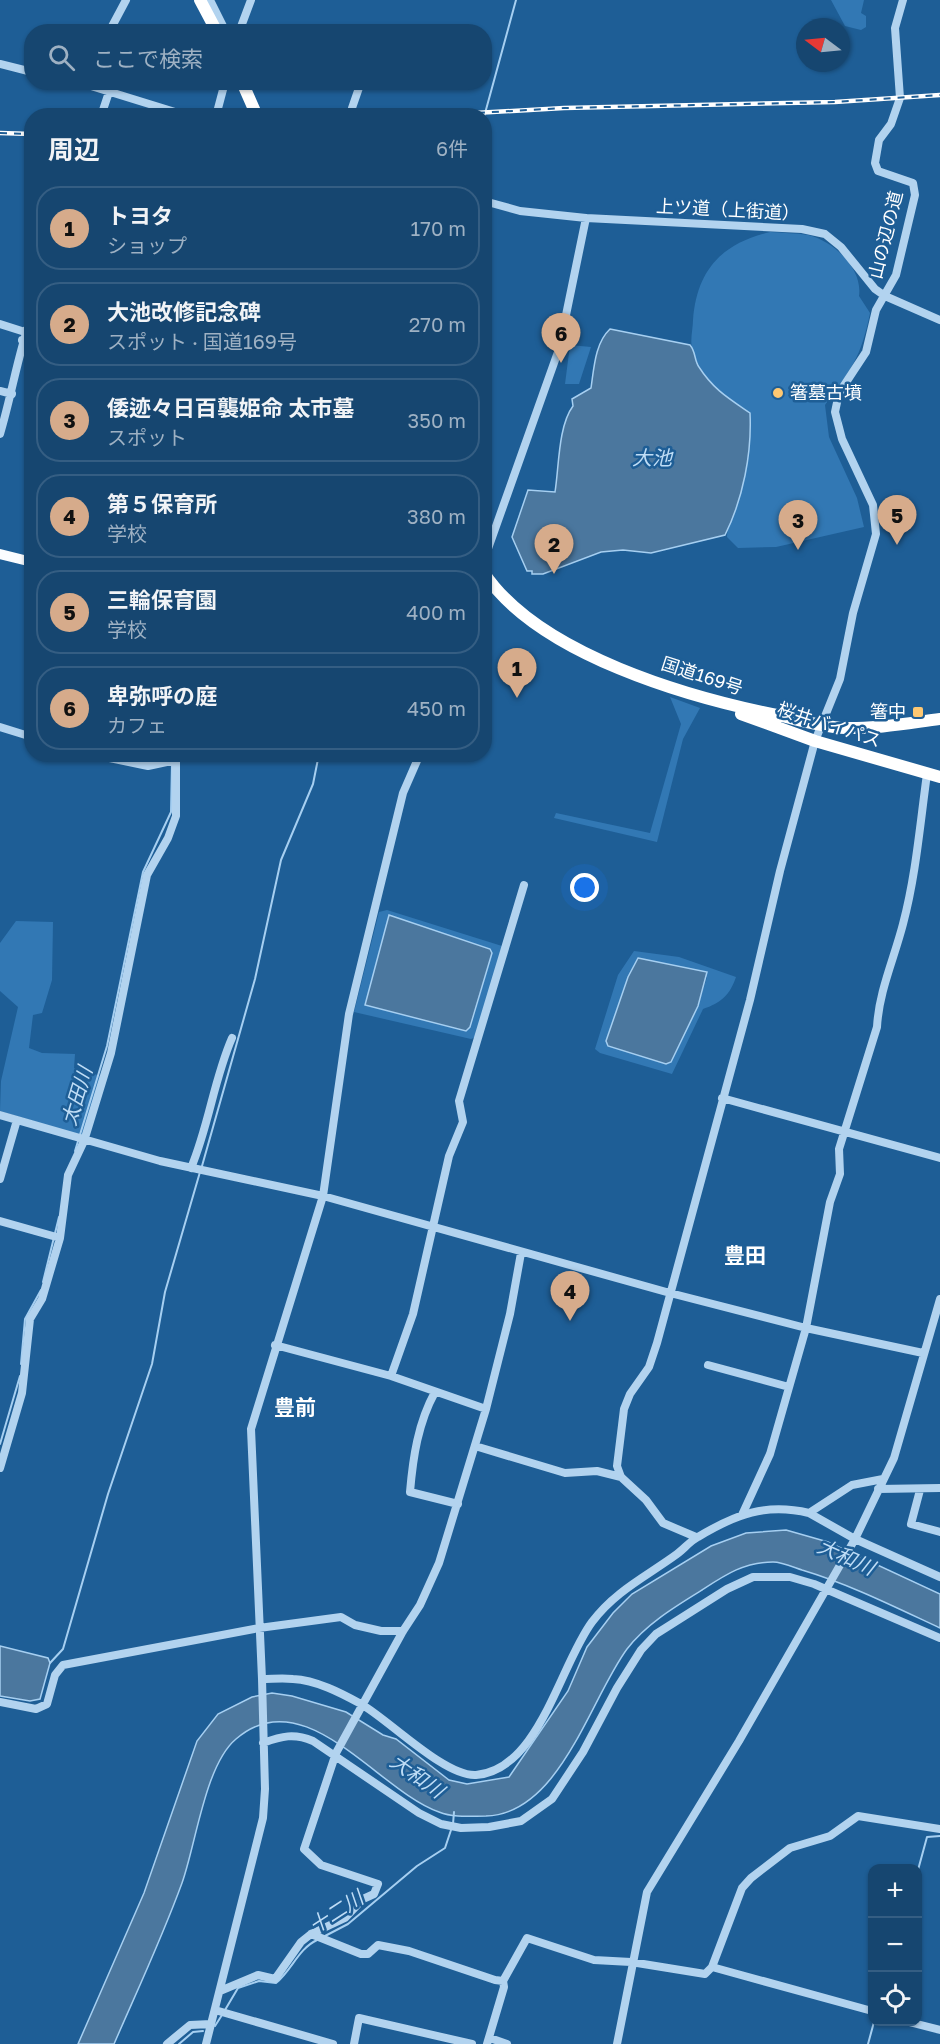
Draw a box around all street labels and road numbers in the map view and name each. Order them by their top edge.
street label: 山の辺の道 [863,188,907,281]
street label: 上ツ道（上街道） [656,194,801,224]
street label: 国道169号 [659,652,746,699]
street label: 桜井バイパス [775,697,884,751]

